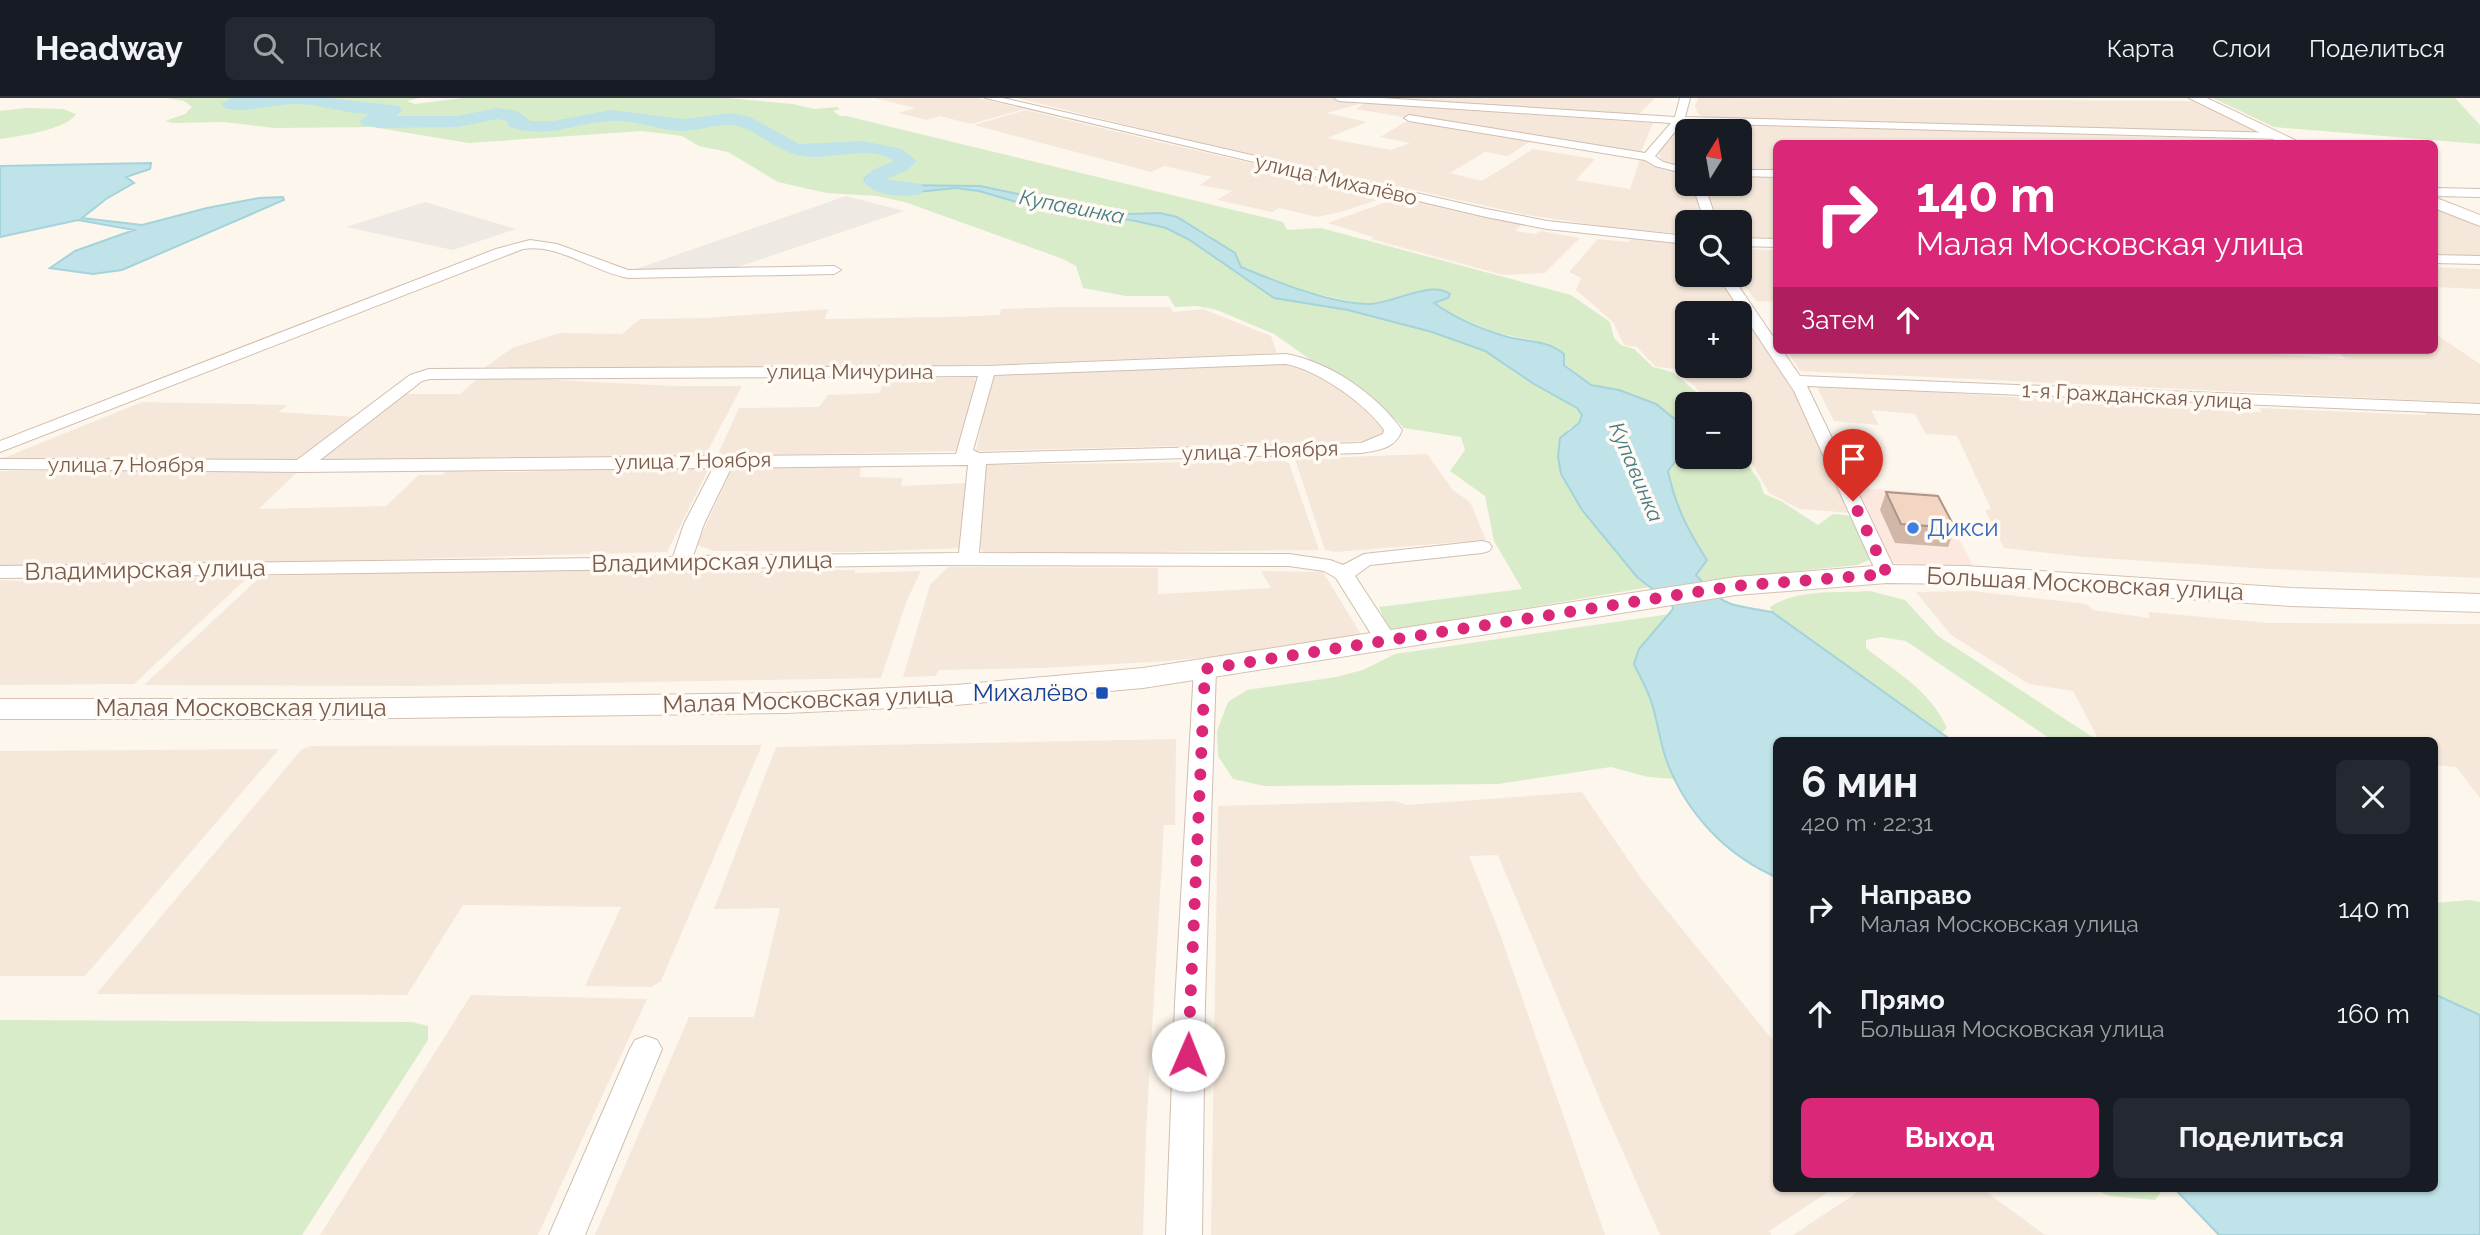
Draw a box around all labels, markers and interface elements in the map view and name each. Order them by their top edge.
search box [225,17,715,80]
text: Headway [35,29,183,68]
icon: search [249,29,287,67]
text: Поиск [305,33,382,63]
text: Карта [2107,34,2174,63]
text: Слои [2212,34,2271,63]
text: Поделиться [2309,34,2445,63]
north arrow [1675,119,1752,196]
map controls [1675,119,1752,469]
street label: улица Михалёво [1253,149,1420,210]
text: 140 m [1916,166,2056,223]
icon: right [1801,168,1892,259]
water label: Купавинка [1018,184,1127,229]
button: search [1675,210,1752,287]
text: Малая Московская улица [1916,225,2304,262]
button: + [1675,301,1752,378]
icon: ahead [1889,301,1927,339]
text: Затем [1801,305,1875,335]
street label: улица Мичурина [767,359,934,384]
street label: 1-я Гражданская улица [2021,377,2253,414]
button: − [1675,392,1752,469]
water label: Купавинка [1604,418,1669,526]
pin [1823,429,1883,501]
street label: улица 7 Ноября [1181,435,1339,466]
icon: arrive [1834,440,1872,478]
street label: улица 7 Ноября [614,447,772,474]
street label: улица 7 Ноября [48,452,204,477]
place label: Дикси [1927,513,1999,542]
marker: Дикси [1905,520,1921,536]
street label: Владимирская улица [591,545,833,578]
street label: Владимирская улица [24,553,266,586]
street label: Большая Московская улица [1926,561,2244,606]
place label: Михалёво [973,678,1088,707]
street label: Малая Московская улица [662,680,954,719]
marker: Михалёво [1094,685,1110,701]
street label: Малая Московская улица [95,693,387,722]
text: 6 мин [1801,758,1918,807]
button: close [2336,760,2410,834]
text: 420 m · 22:31 [1801,809,1933,836]
text: Направо [1860,880,1971,910]
icon: right [1801,890,1839,928]
text: 140 m [2338,894,2410,924]
text: Малая Московская улица [1860,910,2139,937]
text: Прямо [1860,985,1945,1015]
icon: ahead [1801,995,1839,1033]
text: 160 m [2337,999,2410,1029]
text: Большая Московская улица [1860,1015,2165,1042]
position arrow [1151,1018,1225,1092]
button: Выход [1801,1098,2099,1178]
button: Поделиться [2113,1098,2410,1178]

